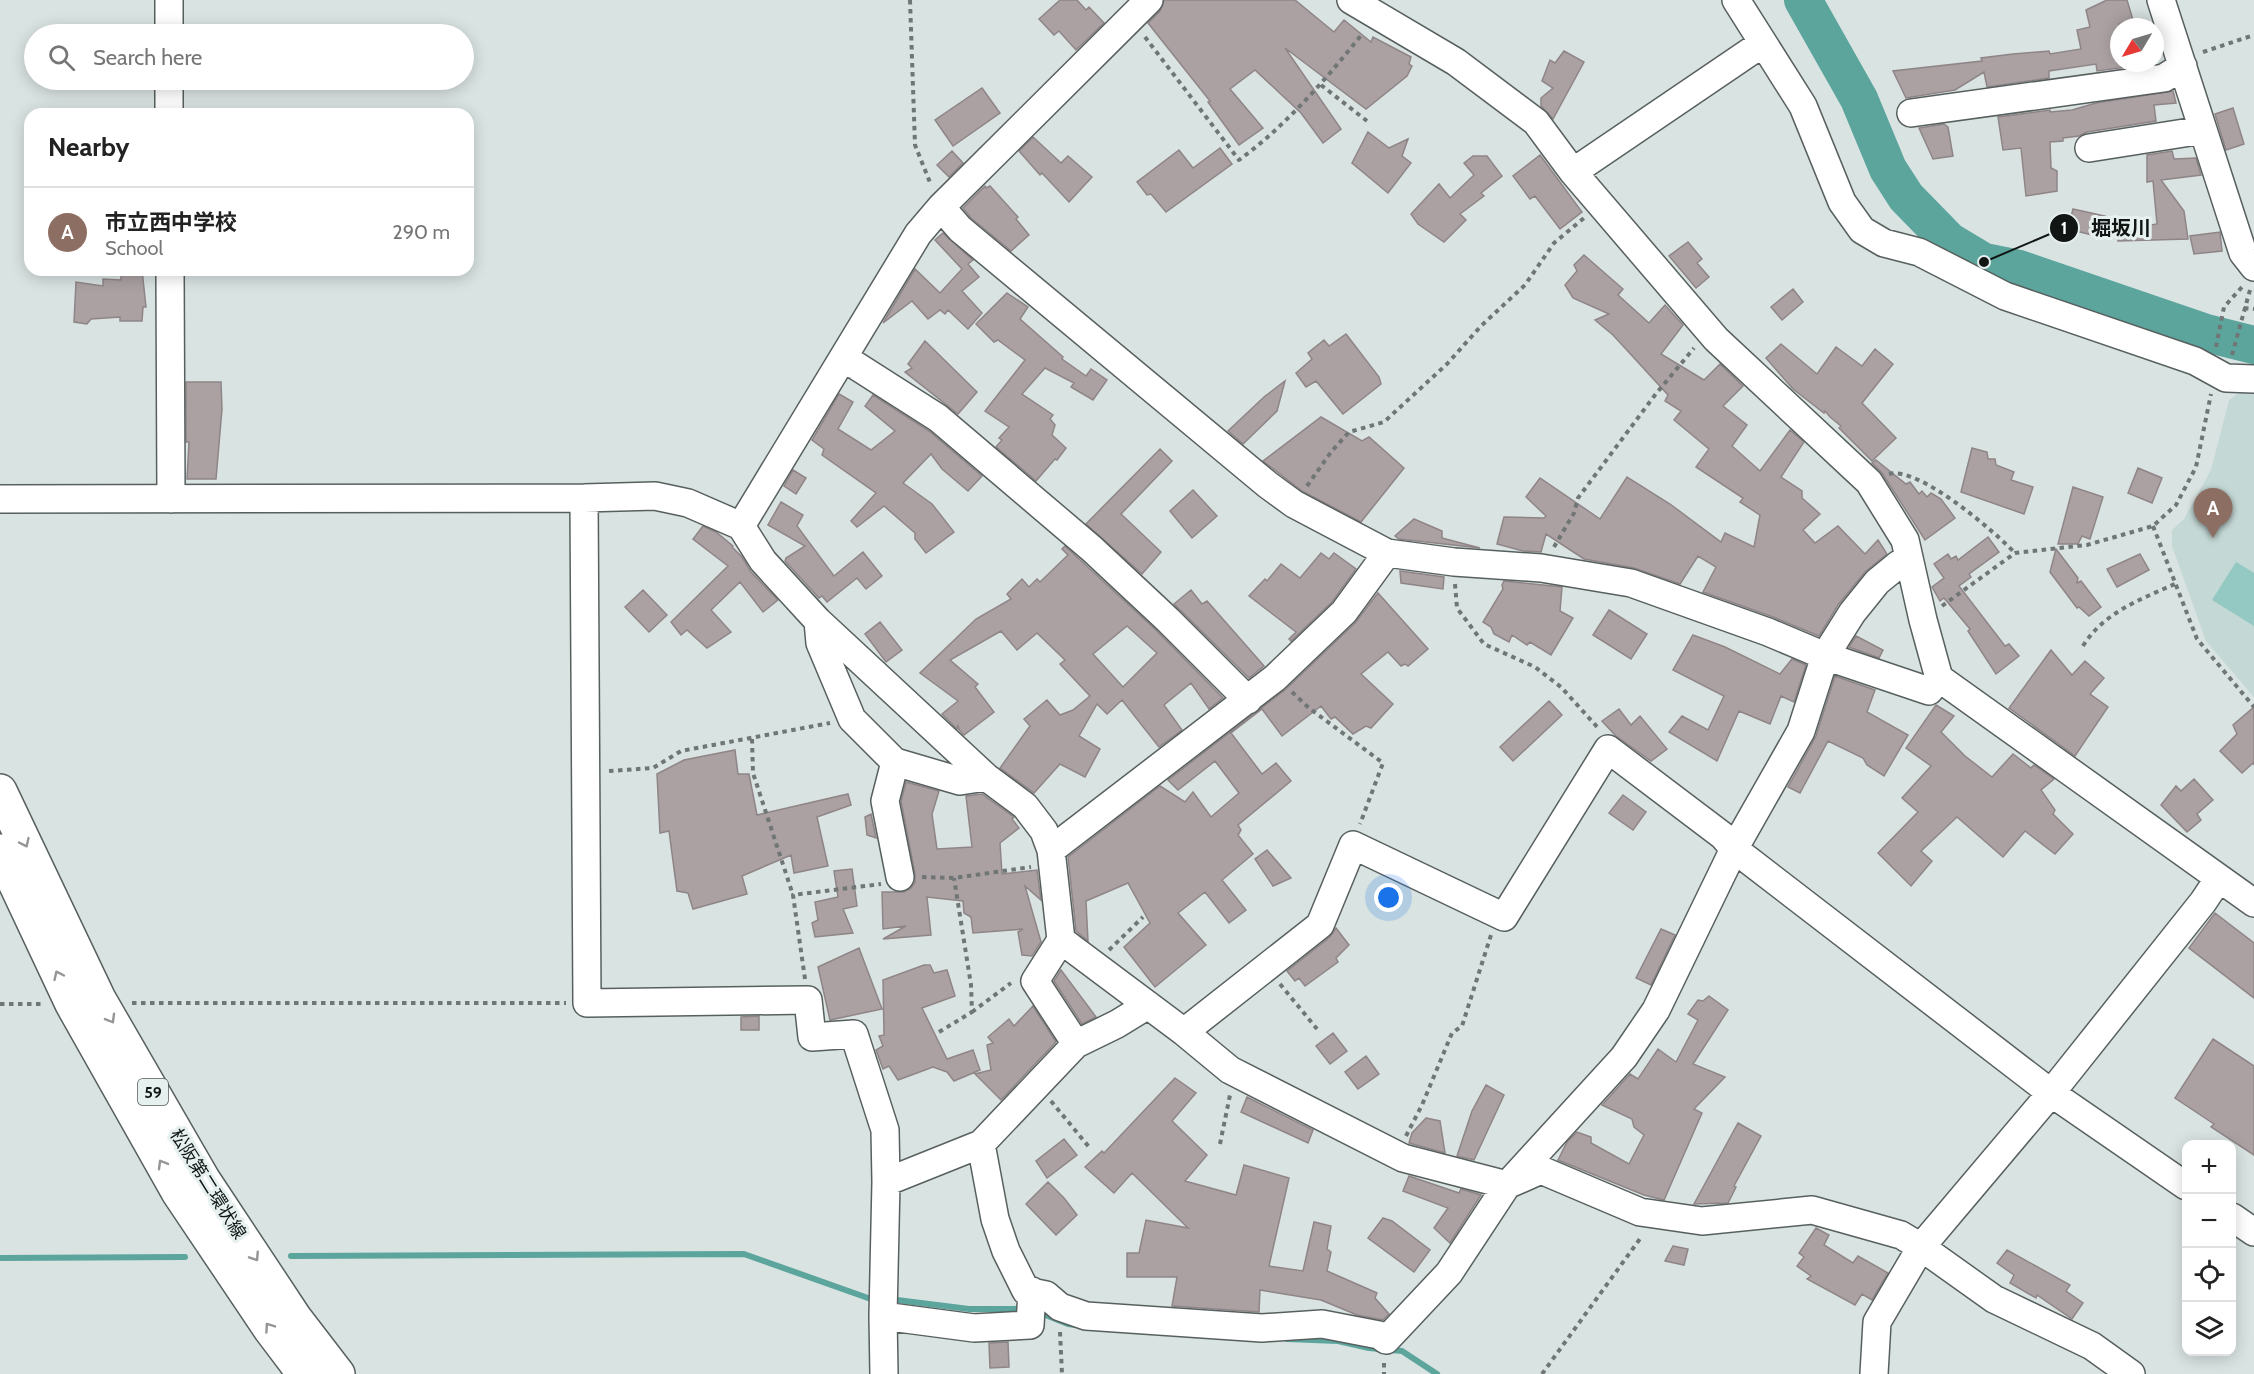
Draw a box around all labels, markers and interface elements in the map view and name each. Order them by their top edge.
north arrow [2110,18,2164,72]
search box [24,24,474,90]
icon: search [45,41,78,74]
text: Search here [93,44,202,71]
text: Nearby [48,131,129,163]
text: 市立西中学校 [105,209,237,236]
callout: 堀坂川 [2049,209,2163,247]
text: 堀坂川 [2091,216,2151,240]
text: 1 [2061,217,2067,239]
text: A [61,220,74,244]
text: 290 m [392,220,450,244]
text: School [105,236,163,260]
pin: A [2194,488,2232,538]
one-way arrow [18,837,30,848]
your location [1374,883,1403,912]
one-way arrow [54,970,66,981]
one-way arrow [103,1013,115,1023]
road number: 59 [138,1079,168,1105]
street label: 松阪第二環状線 [165,1125,251,1243]
map controls [2182,1140,2236,1356]
button: + [2182,1140,2236,1194]
one-way arrow [158,1160,170,1170]
button: − [2182,1194,2236,1248]
button: locate [2182,1248,2236,1302]
one-way arrow [247,1251,258,1262]
button: layers [2182,1302,2236,1356]
one-way arrow [265,1323,276,1334]

